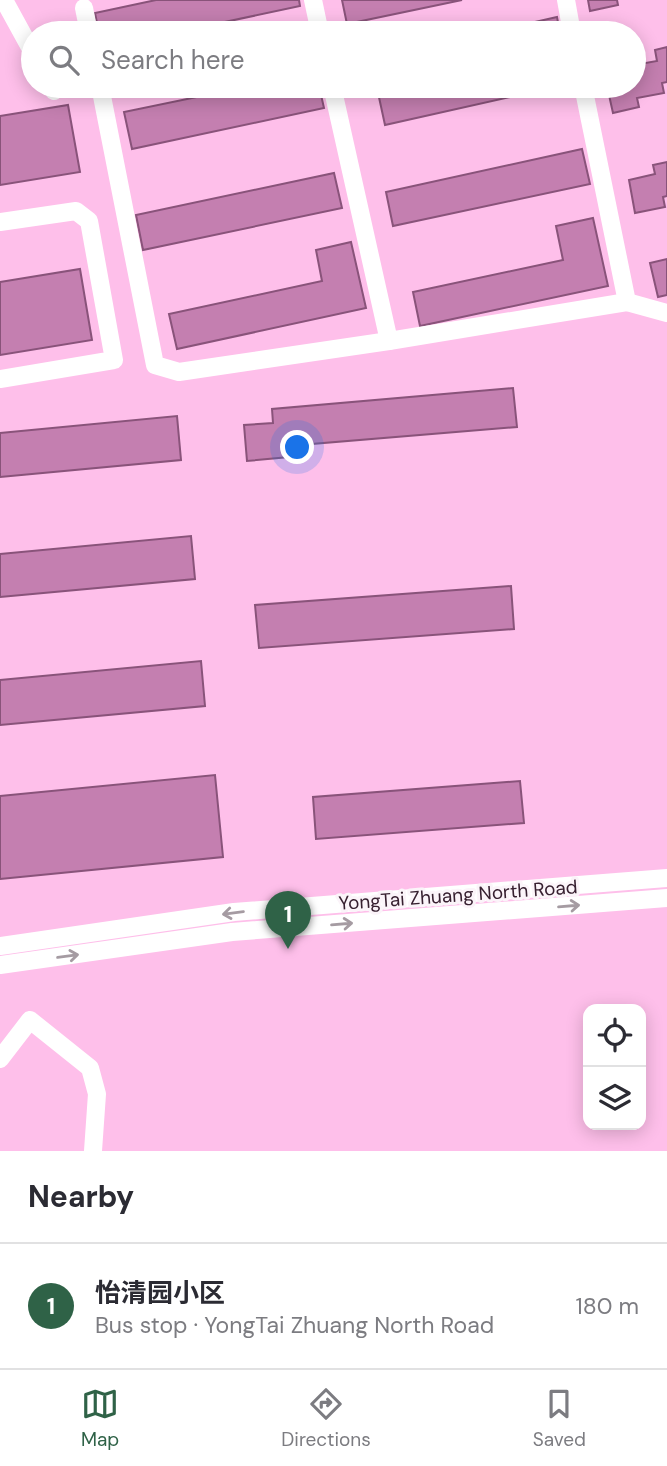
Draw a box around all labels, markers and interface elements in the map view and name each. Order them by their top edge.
search box [21,21,646,98]
icon: search [45,41,83,79]
text: Search here [101,43,244,77]
your location [280,430,314,464]
street label: YongTai Zhuang North Road [338,874,578,916]
pin: 1 [265,891,311,949]
one-way arrow [557,899,580,912]
one-way arrow [222,906,244,919]
one-way arrow [330,917,353,930]
one-way arrow [56,949,78,962]
map controls [583,1004,646,1130]
button: locate [583,1004,646,1067]
button: layers [583,1067,646,1130]
text: Nearby [28,1177,134,1216]
text: 怡清园小区 [95,1276,225,1310]
text: 1 [47,1291,55,1321]
text: 180 m [575,1291,639,1321]
text: Bus stop · YongTai Zhuang North Road [95,1310,494,1340]
tab: Map [81,1385,119,1452]
tab: Directions [281,1385,371,1452]
tab: Saved [533,1385,586,1452]

